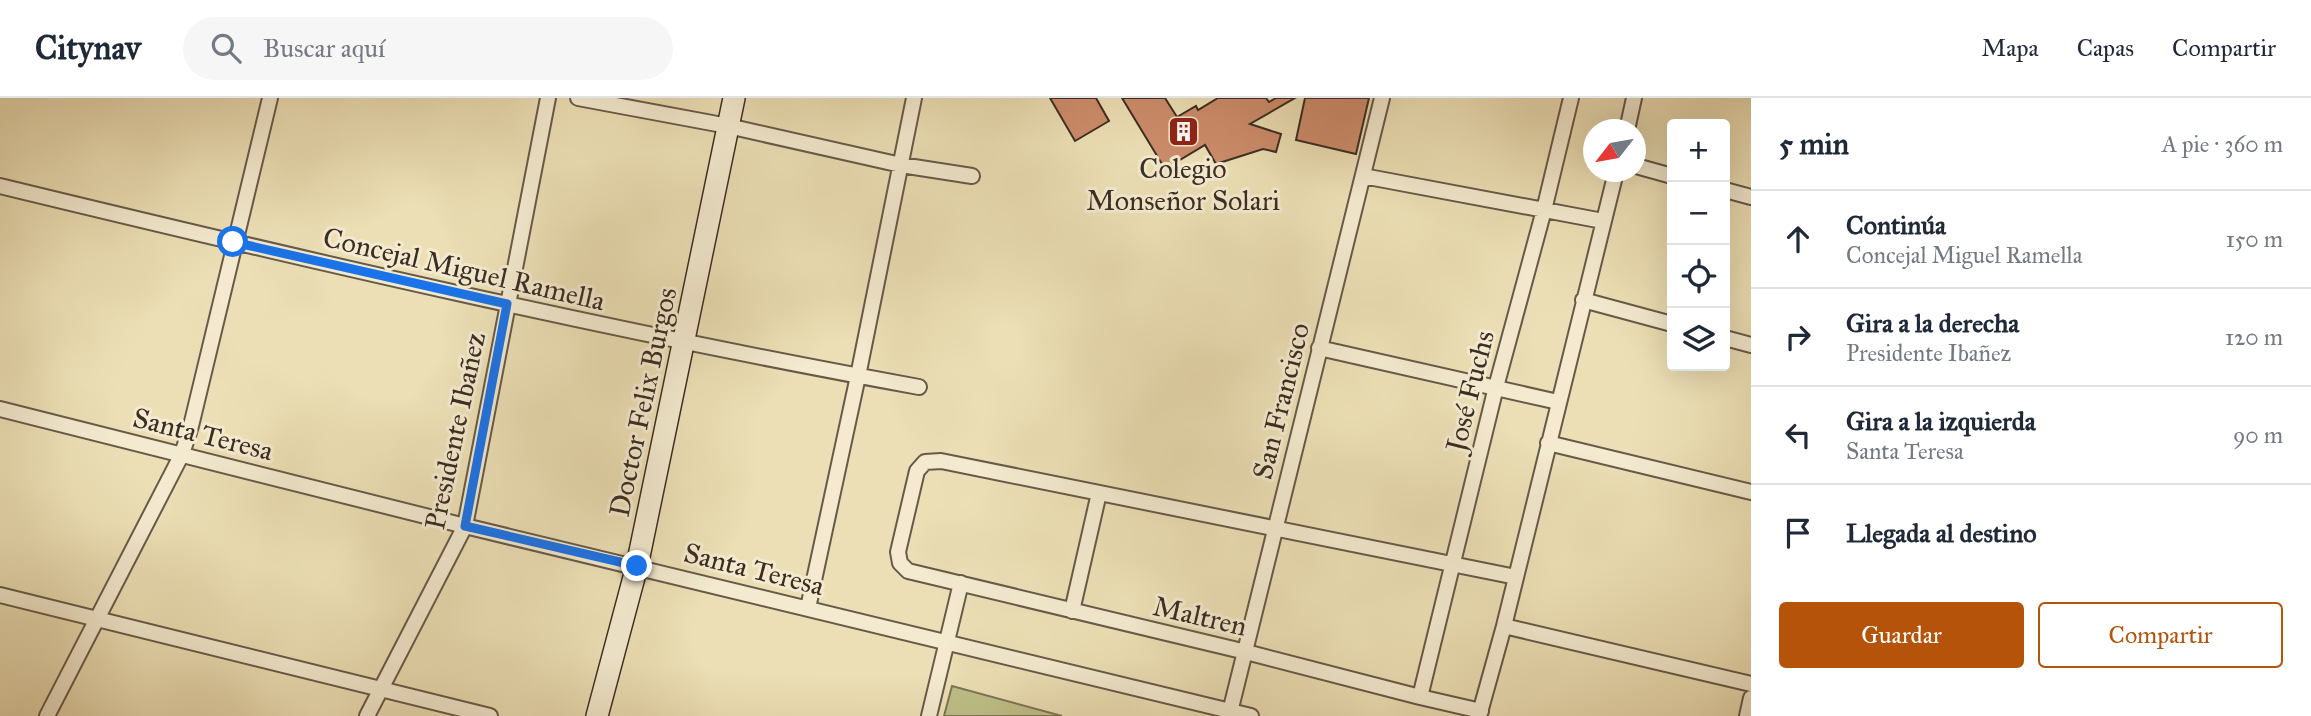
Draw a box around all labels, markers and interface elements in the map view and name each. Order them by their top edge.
search box [183,17,673,80]
text: Citynav [35,28,141,68]
icon: search [207,29,245,67]
text: Buscar aquí [263,32,385,64]
text: Mapa [1982,33,2039,63]
text: Capas [2077,33,2134,63]
text: Compartir [2172,33,2276,63]
building icon: Colegio Monseñor Solari [1166,114,1200,148]
north arrow [1583,119,1646,182]
map controls [1667,119,1730,371]
button: + [1667,119,1730,182]
text: 5 min [1779,126,1849,162]
text: A pie · 360 m [2162,130,2283,158]
place label: Colegio Monseñor Solari [1086,151,1280,218]
button: − [1667,182,1730,245]
text: Continúa [1846,209,1946,241]
street label: Concejal Miguel Ramella [320,220,608,318]
icon: ahead [1779,220,1817,258]
text: 150 m [2226,225,2283,253]
route start [217,226,248,257]
text: Concejal Miguel Ramella [1846,241,2083,269]
button: locate [1667,245,1730,308]
street label: Doctor Felix Burgos [602,284,684,520]
text: Gira a la derecha [1846,307,2019,339]
button: layers [1667,308,1730,371]
icon: right [1779,318,1817,356]
street label: San Francisco [1245,319,1317,483]
text: 120 m [2225,323,2283,351]
street label: José Fuchs [1437,327,1502,458]
street label: Presidente Ibañez [417,329,493,533]
text: Presidente Ibañez [1846,339,2011,367]
street label: Santa Teresa [129,400,277,468]
text: Gira a la izquierda [1846,405,2036,437]
icon: left [1779,416,1817,454]
text: 90 m [2233,421,2283,449]
text: Santa Teresa [1846,437,1964,465]
icon: arrive [1779,514,1817,552]
text: Llegada al destino [1846,517,2037,549]
street label: Santa Teresa [680,535,828,603]
route end [621,550,652,581]
street label: Maltren [1150,588,1250,644]
button: Guardar [1779,602,2024,668]
button: Compartir [2038,602,2283,668]

